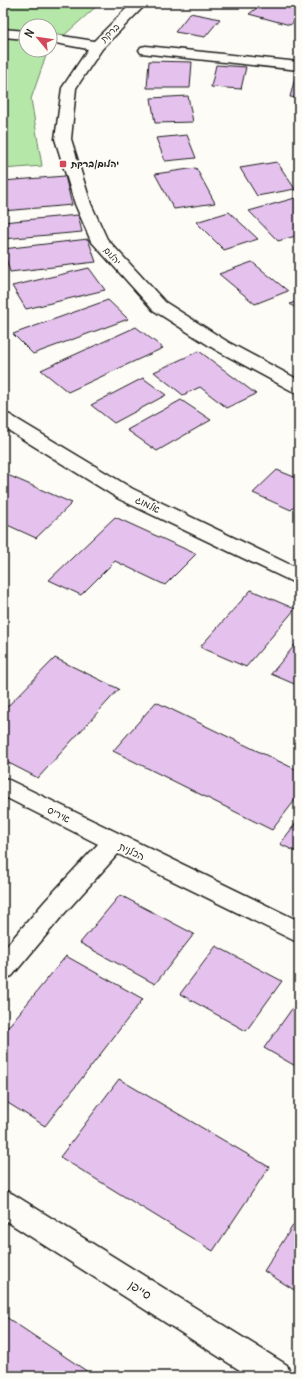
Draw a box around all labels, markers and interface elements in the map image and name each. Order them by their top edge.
north arrow [18,18,58,58]
street label: ברקת [97,21,121,45]
text: N [21,26,37,40]
place label: יהלום/ברקת [70,158,119,170]
marker: יהלום/ברקת [58,159,68,169]
street label: יהלום [101,244,123,267]
street label: אלמוג [133,493,162,516]
street label: איריס [45,803,72,826]
street label: הכלנית [117,840,147,863]
street label: סייפן [126,1277,154,1303]

